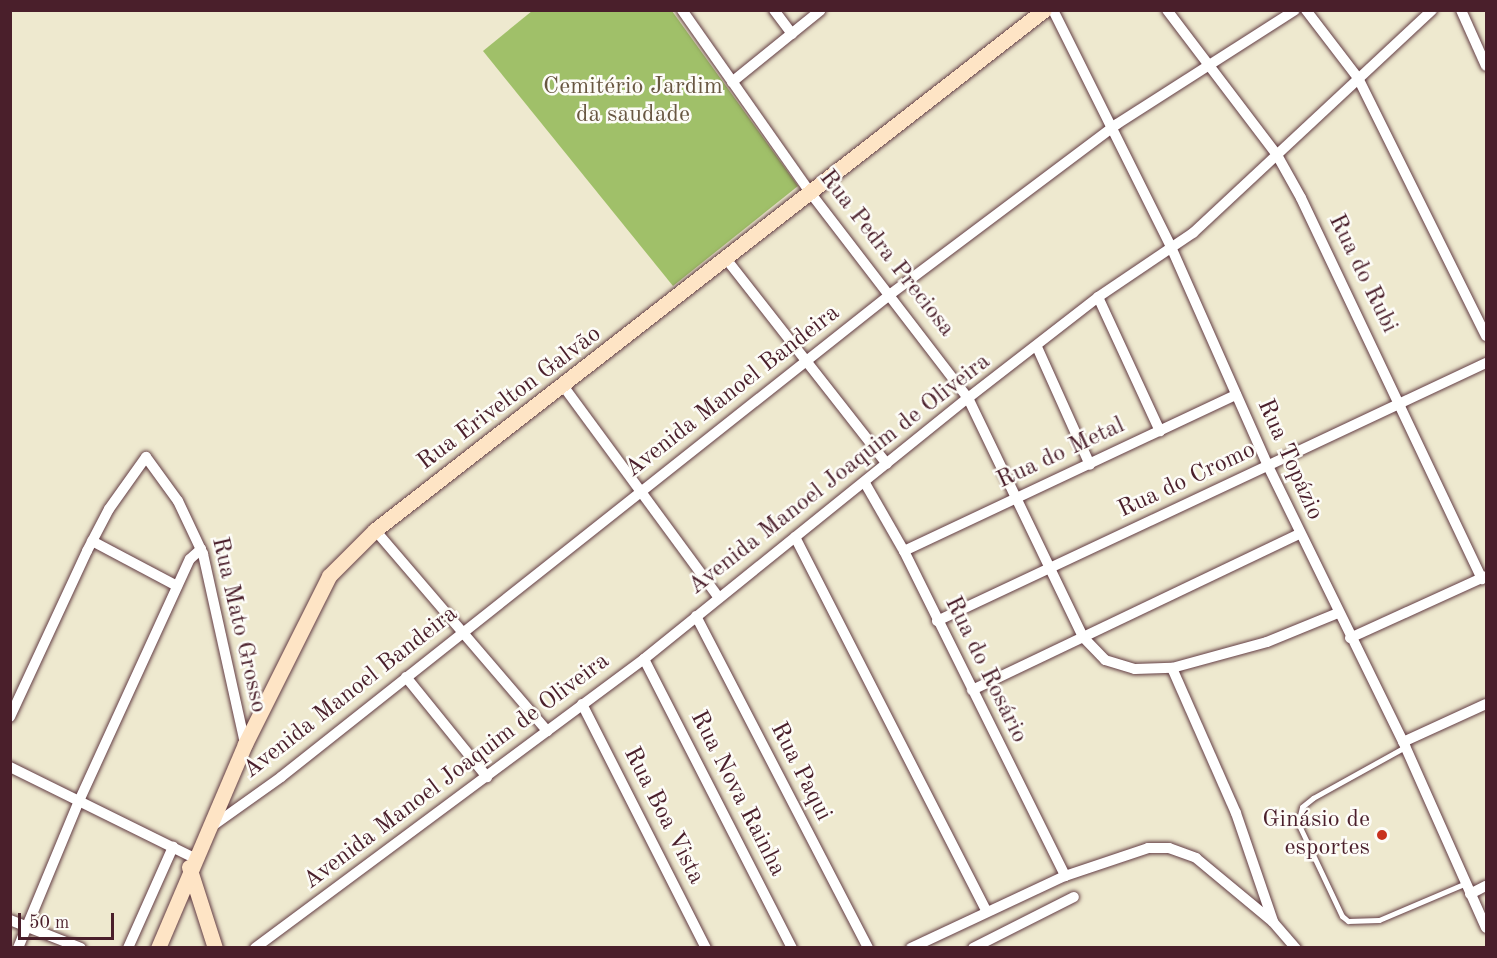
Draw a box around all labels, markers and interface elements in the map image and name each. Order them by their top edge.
park label: Cemitério Jardim da saudade [543,74,723,130]
street label: Rua Pedra Preciosa [812,165,960,343]
street label: Rua do Rubi [1321,210,1403,338]
street label: Avenida Manoel Bandeira [620,299,846,485]
street label: Rua Erivelton Galvão [412,321,608,477]
street label: Avenida Manoel Joaquim de Oliveira [683,348,997,602]
street label: Rua Topázio [1250,395,1328,525]
street label: Rua do Metal [993,412,1129,496]
street label: Rua do Cromo [1114,437,1260,525]
street label: Rua Mato Grosso [204,534,272,716]
street label: Rua do Rosário [937,592,1033,748]
street label: Avenida Manoel Bandeira [238,600,464,786]
street label: Avenida Manoel Joaquim de Oliveira [298,647,616,897]
street label: Rua Nova Rainha [683,706,791,882]
street label: Rua Paqui [763,718,837,826]
street label: Rua Boa Vista [616,743,710,889]
place label: Ginásio de esportes [1262,807,1370,863]
marker: Ginásio de esportes [1375,828,1389,842]
scale bar [21,901,117,939]
text: 50 m [29,914,69,932]

